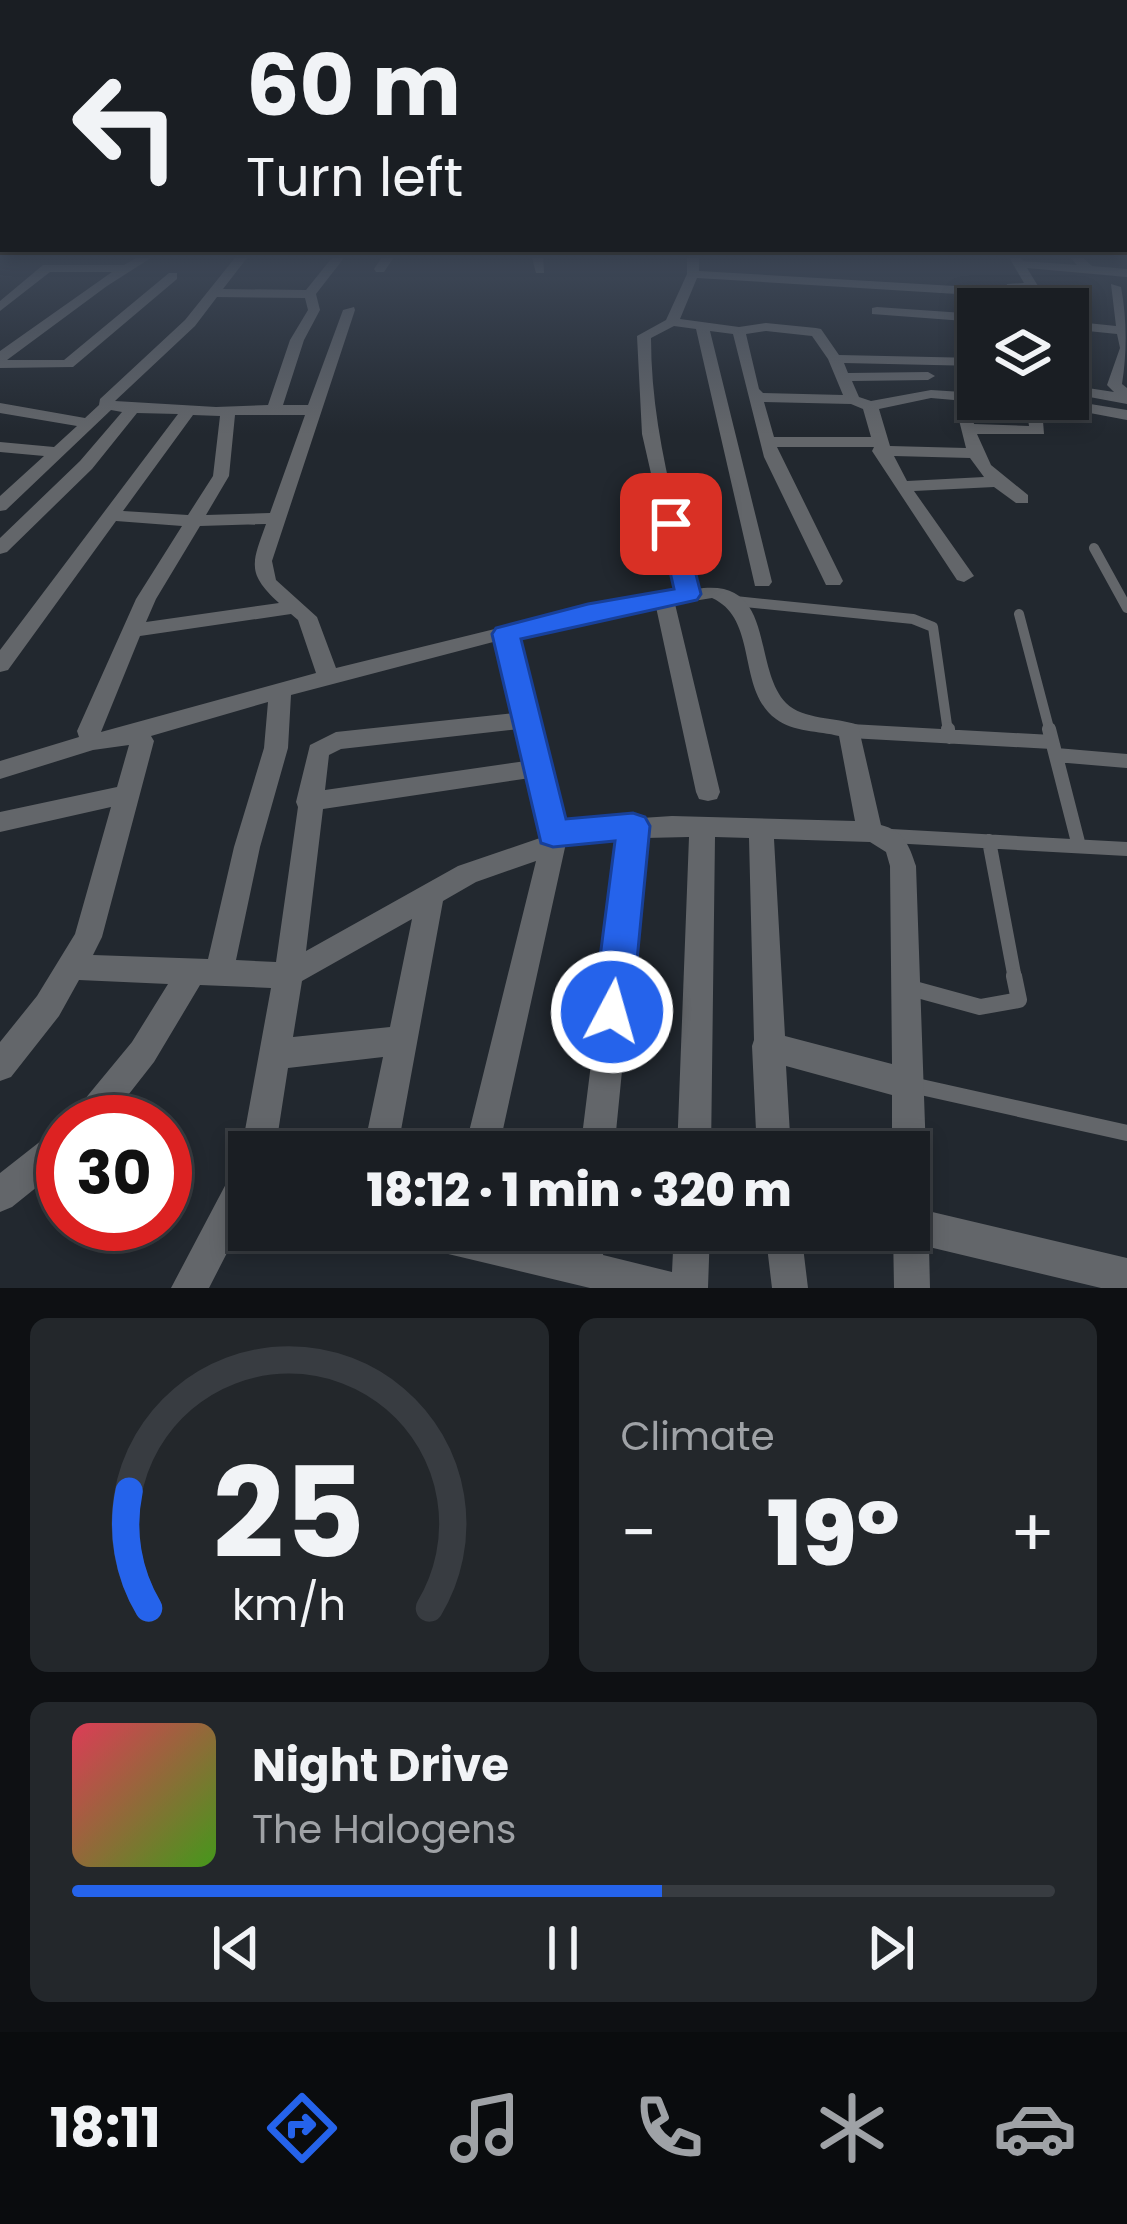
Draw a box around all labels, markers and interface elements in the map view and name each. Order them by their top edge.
text: 60 m [246,27,461,144]
icon: left [48,48,204,204]
text: Turn left [246,139,463,215]
map controls [957,288,1089,420]
button: layers [957,288,1089,420]
pin [620,473,722,575]
icon: arrive [638,491,704,557]
position arrow [549,949,675,1075]
speed limit sign: 30 [36,1095,192,1251]
text: 18:12 · 1 min · 320 m [367,1159,791,1222]
text: Climate [621,1409,775,1464]
text: 25 [213,1426,365,1601]
text: 19° [767,1470,900,1597]
text: − [621,1487,657,1579]
text: + [1010,1487,1055,1579]
text: km/h [232,1575,346,1635]
text: Night Drive [252,1734,509,1797]
text: The Halogens [252,1802,516,1857]
icon: previous [203,1915,269,1981]
icon: pause [530,1915,596,1981]
icon: next [858,1915,924,1981]
icon: directions [260,2086,344,2170]
icon: music [443,2086,527,2170]
icon: phone [627,2086,711,2170]
icon: climate [810,2086,894,2170]
icon: car [993,2086,1077,2170]
text: 18:11 [50,2090,161,2166]

